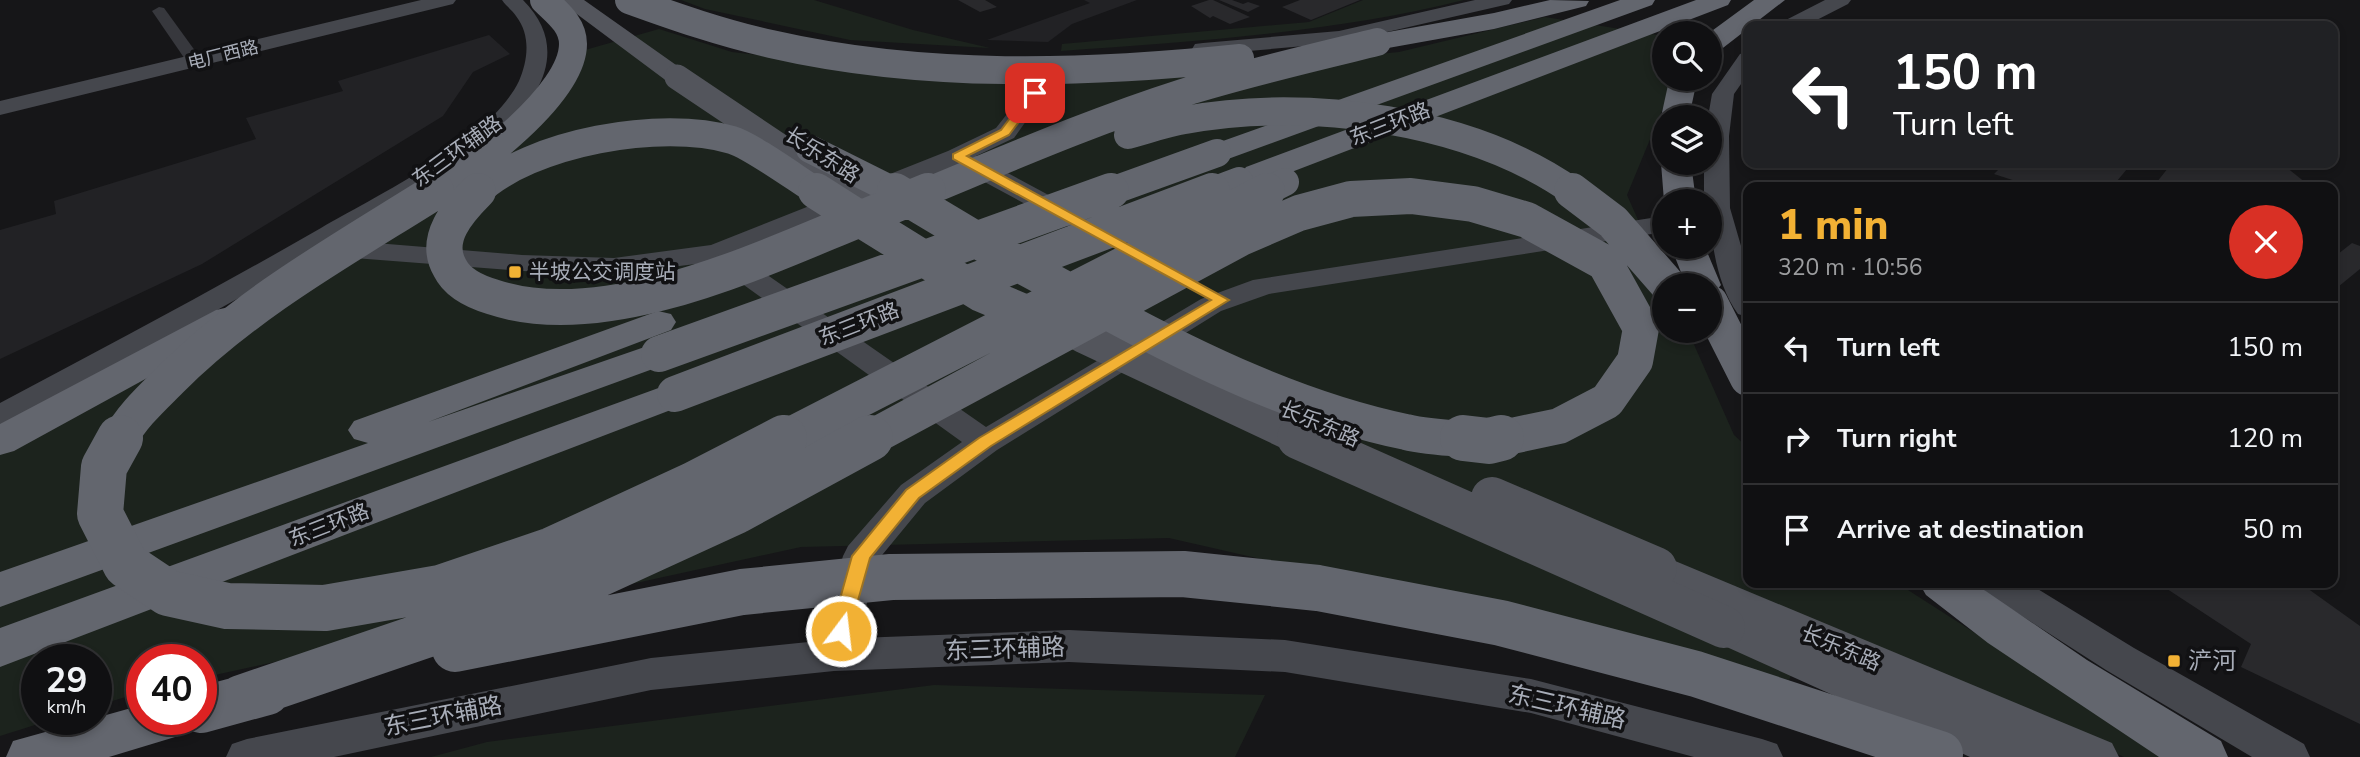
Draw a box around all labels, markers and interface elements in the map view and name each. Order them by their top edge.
map controls [1652,21,1722,343]
button: search [1652,21,1722,91]
street label: 电厂西路 [185,35,261,75]
text: 150 m [1893,39,2037,106]
icon: left [1778,49,1869,140]
pin [1005,63,1065,123]
icon: arrive [1016,74,1054,112]
street label: 东三环路 [1346,96,1434,152]
text: Turn left [1893,103,2013,146]
button: layers [1652,105,1722,175]
street label: 东三环辅路 [406,109,508,193]
street label: 长乐东路 [779,120,865,190]
button: + [1652,189,1722,259]
text: 1 min [1778,197,1888,254]
button: close [2229,205,2303,279]
text: 320 m · 10:56 [1778,252,1923,283]
place label: 半坡公交调度站 [529,258,676,286]
marker: 半坡公交调度站 [507,264,523,280]
button: − [1652,273,1722,343]
street label: 东三环路 [815,296,903,352]
icon: left [1778,329,1816,367]
text: Turn left [1837,330,1940,365]
text: 150 m [2227,330,2303,365]
street label: 长乐东路 [1276,395,1364,453]
icon: right [1778,420,1816,458]
text: Turn right [1837,421,1956,456]
text: 120 m [2227,421,2303,456]
street label: 东三环路 [285,497,373,553]
icon: arrive [1778,511,1816,549]
text: Arrive at destination [1837,512,2084,547]
text: 50 m [2243,512,2303,547]
position arrow [804,594,878,668]
street label: 长乐东路 [1797,619,1885,677]
street label: 东三环辅路 [944,631,1066,667]
speed limit sign: 40 [126,644,217,735]
place label: 浐河 [2188,645,2236,677]
marker: 浐河 [2166,653,2182,669]
text: 29 [45,657,88,704]
street label: 东三环辅路 [1505,678,1629,736]
street label: 东三环辅路 [381,689,505,743]
text: km/h [47,695,86,719]

